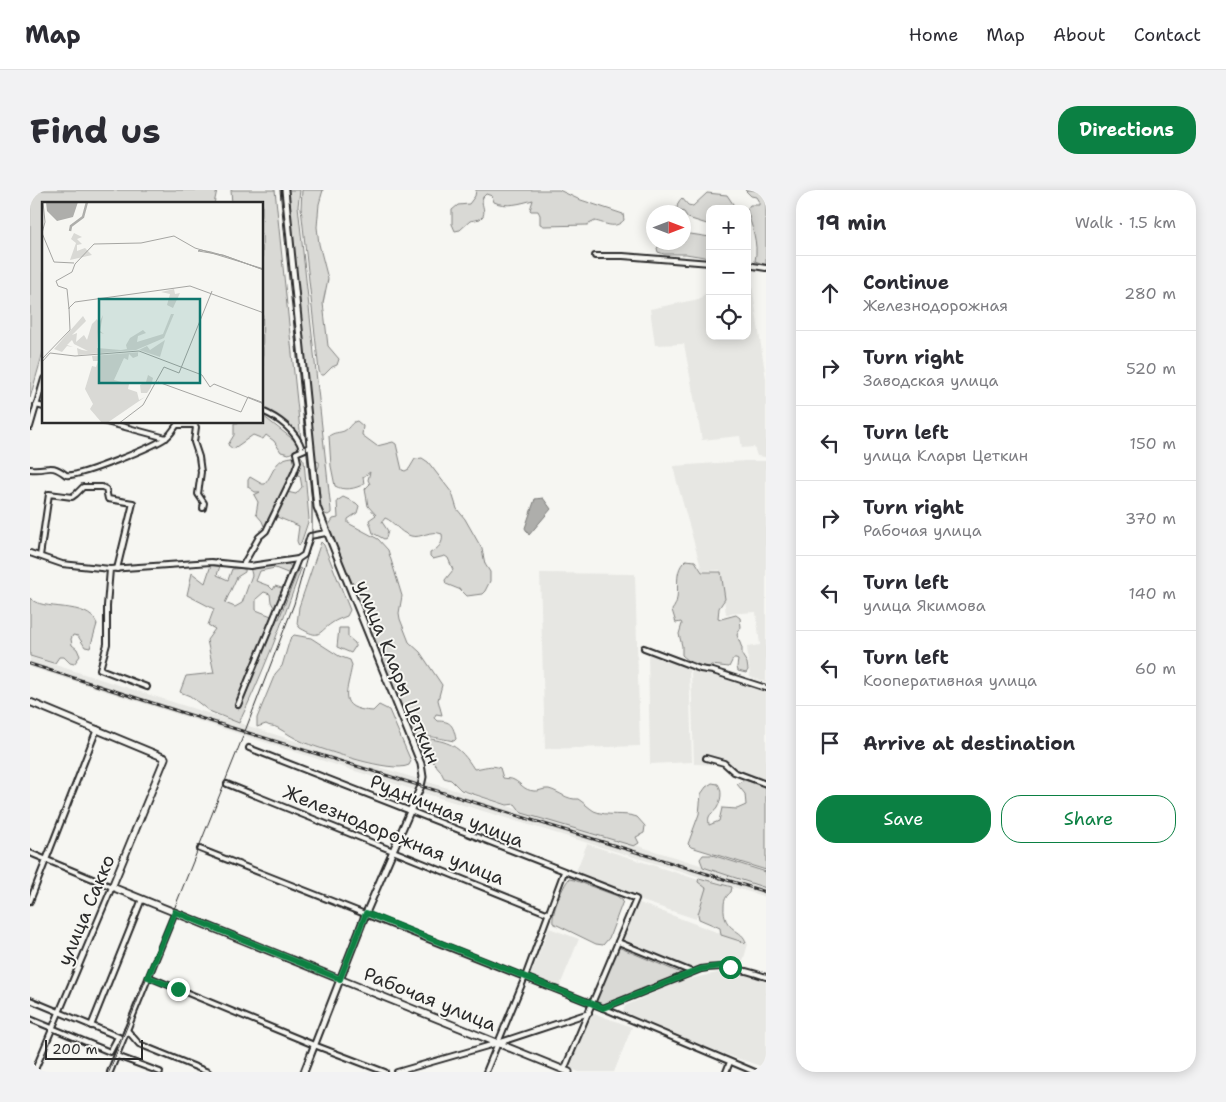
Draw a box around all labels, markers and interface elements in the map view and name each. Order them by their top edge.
text: Map [25,19,81,51]
text: Home [909,23,958,47]
text: Map [986,23,1025,47]
text: About [1053,23,1106,47]
text: Contact [1134,23,1201,47]
button: Directions [1058,106,1196,154]
text: Find us [30,107,161,154]
inset map [42,202,264,424]
north arrow [646,205,691,250]
map controls [706,205,751,340]
button: + [706,205,751,250]
text: 19 min [816,209,886,237]
text: Walk · 1.5 km [1075,212,1176,233]
button: − [706,250,751,295]
text: Continue [863,270,949,295]
icon: ahead [816,279,844,307]
text: 280 m [1124,283,1176,304]
button: locate [706,295,751,340]
text: Железнодорожная [863,295,1008,316]
text: Turn right [863,345,964,370]
icon: right [816,354,844,382]
text: 520 m [1126,358,1176,379]
text: Заводская улица [863,370,999,391]
text: Turn left [863,420,949,445]
icon: left [816,429,844,457]
text: 150 m [1129,433,1176,454]
text: улица Клары Цеткин [863,445,1028,466]
text: Turn right [863,495,964,520]
icon: right [816,504,844,532]
text: 370 m [1125,508,1176,529]
text: Рабочая улица [863,520,982,541]
text: Turn left [863,570,949,595]
street label: улица Клары Цеткин [350,576,446,768]
icon: left [816,579,844,607]
text: 140 m [1129,583,1176,604]
text: улица Якимова [863,595,986,616]
text: Turn left [863,645,949,670]
icon: left [816,654,844,682]
text: 60 m [1135,658,1176,679]
text: Кооперативная улица [863,670,1037,691]
icon: arrive [816,729,844,757]
text: Arrive at destination [863,731,1075,756]
street label: Рудничная улица [366,769,528,853]
street label: Железнодорожная улица [280,779,508,891]
button: Save [816,795,991,843]
button: Share [1001,795,1176,843]
street label: улица Сакко [51,851,121,969]
route start [719,956,742,979]
street label: Рабочая улица [360,961,500,1037]
route end [167,978,190,1001]
scale bar [45,1037,142,1060]
text: 200 m [52,1040,98,1058]

